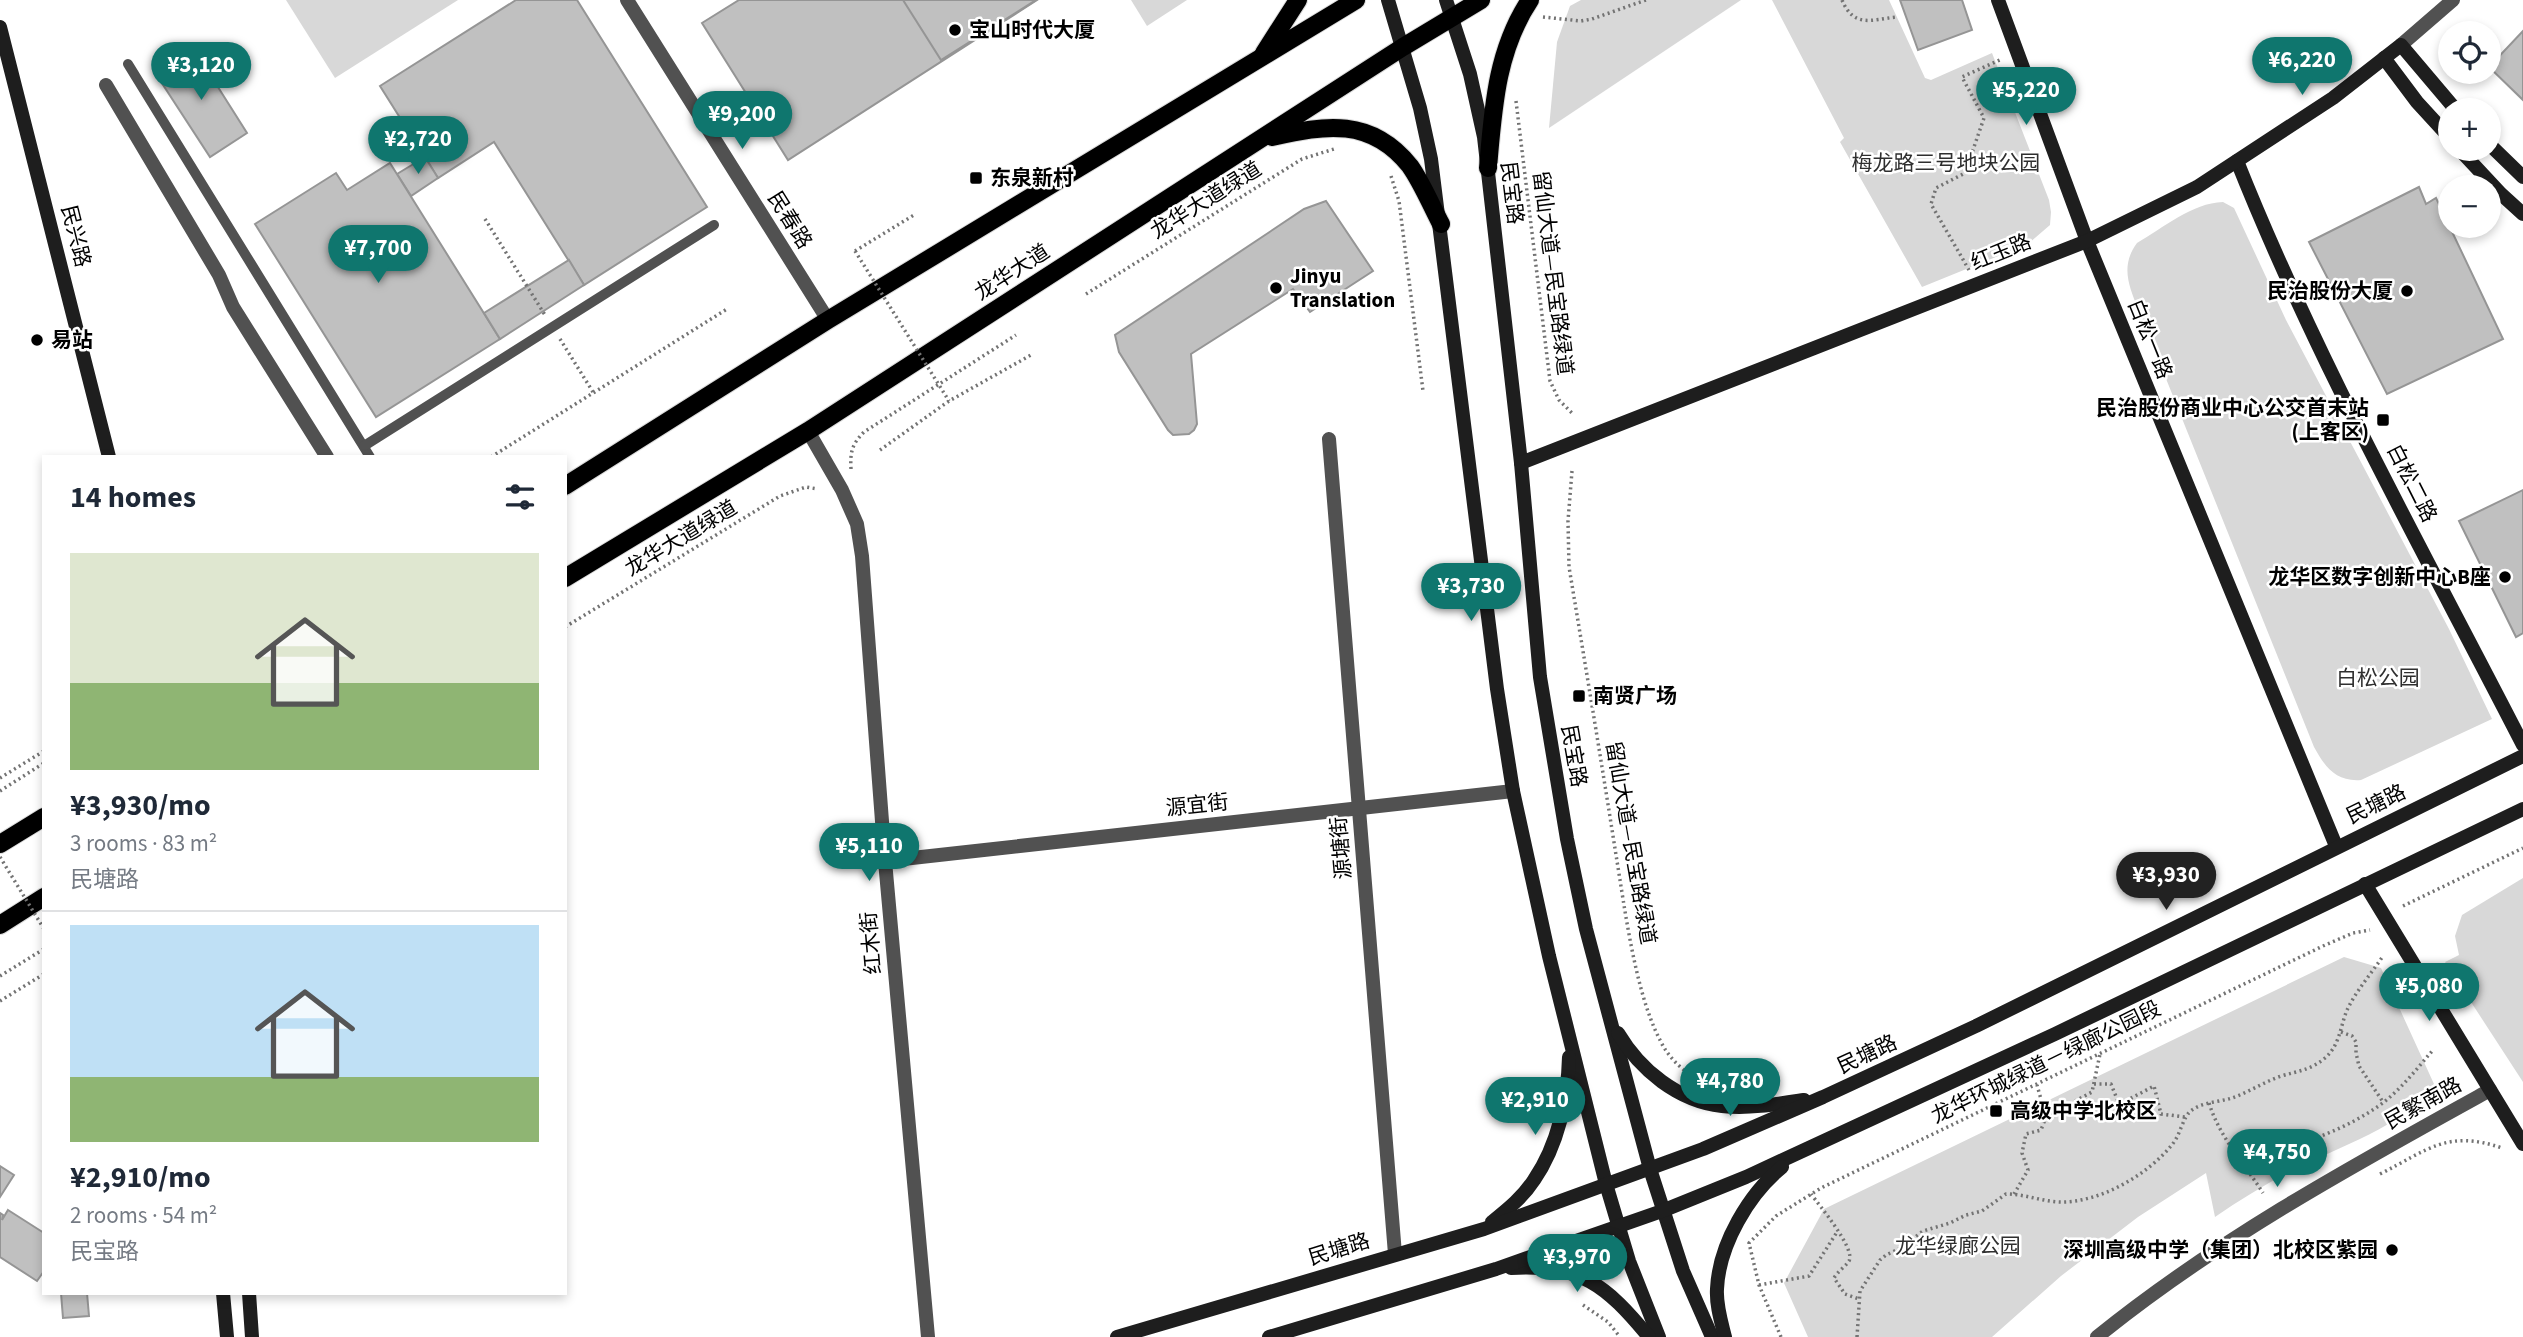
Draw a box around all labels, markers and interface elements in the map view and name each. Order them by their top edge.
place label: 宝山时代大厦 [969,15,1095,45]
map controls [2438,21,2501,238]
button: locate [2438,21,2501,84]
marker: 宝山时代大厦 [947,22,963,38]
pin: ¥6,220 [2245,38,2359,97]
pin: ¥3,120 [144,42,258,102]
text: ¥6,220 [2268,43,2336,76]
text: ¥3,120 [167,48,235,81]
pin: ¥5,220 [1969,68,2083,127]
text: ¥5,220 [1992,73,2060,106]
pin: ¥9,200 [685,92,799,151]
text: ¥9,200 [708,97,776,130]
button: + [2438,98,2501,161]
pin: ¥2,720 [361,116,475,176]
text: ¥2,720 [384,122,452,155]
park label: 梅龙路三号地块公园 [1852,148,2041,178]
street label: 龙华大道绿道 [1145,154,1267,246]
street label: 民宝路 [1493,160,1531,226]
place label: 东泉新村 [990,163,1074,193]
street label: 留仙大道—民宝路绿道 [1526,169,1580,377]
marker: 东泉新村 [968,170,984,186]
button: − [2438,175,2501,238]
street label: 民春路 [761,185,819,255]
street label: 民兴路 [54,202,98,270]
pin: ¥7,700 [321,226,435,285]
street label: 红玉路 [1966,226,2036,278]
text: ¥7,700 [344,231,412,264]
street label: 龙华大道 [969,237,1055,307]
place label: Jinyu Translation [1290,261,1395,315]
place label: 民治股份大厦 [2267,276,2393,306]
marker: Jinyu Translation [1268,280,1284,296]
marker: 民治股份大厦 [2399,283,2415,299]
street label: 白松一路 [2120,294,2180,384]
place label: 易站 [51,325,93,355]
marker: 易站 [29,332,45,348]
place label: 民治股份商业中心公交首末站 (上客区) [2096,393,2369,447]
marker: 民治股份商业中心公交首末站 (上客区) [2375,412,2391,428]
street label: 白松二路 [2380,439,2444,527]
text: 14 homes [70,476,196,519]
icon: filters [501,478,539,516]
street label: 龙华大道绿道 [619,493,743,583]
place label: 龙华区数字创新中心B座 [2268,562,2491,592]
pin: ¥3,730 [1414,564,1528,623]
text: ¥3,730 [1437,569,1505,602]
marker: 龙华区数字创新中心B座 [2497,569,2513,585]
icon: home [242,599,368,725]
park label: 白松公园 [2336,663,2420,693]
place label: 南贤广场 [1593,681,1677,711]
marker: 南贤广场 [1571,688,1587,704]
street label: 民宝路 [1554,722,1594,790]
street label: 留仙大道—民宝路绿道 [1598,739,1664,947]
street label: 民塘路 [2341,777,2411,831]
text: ¥3,930/mo [70,784,211,827]
street label: 源宜街 [1164,787,1230,823]
street label: 源塘街 [1323,815,1359,881]
pin: ¥5,110 [812,824,926,883]
text: 3 rooms · 83 m² [70,827,217,860]
text: ¥5,110 [835,829,903,862]
pin: ¥3,930 [2109,852,2223,912]
text: ¥3,930 [2132,858,2200,891]
text: 民塘路 [70,863,139,896]
street label: 红木街 [853,910,889,976]
pin: ¥5,080 [2372,964,2486,1023]
text: ¥5,080 [2395,969,2463,1002]
icon: home [242,971,368,1097]
street label: 龙华环城绿道－绿廊公园段 [1926,993,2166,1131]
street label: 民塘路 [1832,1027,1902,1081]
pin: ¥4,780 [1673,1058,1787,1118]
text: ¥4,780 [1696,1064,1764,1097]
street label: 民繁南路 [2379,1070,2467,1136]
pin: ¥2,910 [1478,1078,1592,1137]
text: ¥2,910 [1501,1083,1569,1116]
place label: 高级中学北校区 [2010,1096,2157,1126]
marker: 高级中学北校区 [1988,1103,2004,1119]
pin: ¥4,750 [2220,1130,2334,1189]
text: ¥4,750 [2243,1135,2311,1168]
text: ¥2,910/mo [70,1156,211,1199]
text: 2 rooms · 54 m² [70,1199,217,1232]
street label: 民塘路 [1304,1225,1374,1273]
park label: 龙华绿廊公园 [1895,1231,2021,1261]
pin: ¥3,970 [1520,1234,1634,1294]
text: 民宝路 [70,1235,139,1268]
place label: 深圳高级中学（集团）北校区紫园 [2063,1235,2378,1265]
text: ¥3,970 [1543,1240,1611,1273]
marker: 深圳高级中学（集团）北校区紫园 [2384,1242,2400,1258]

